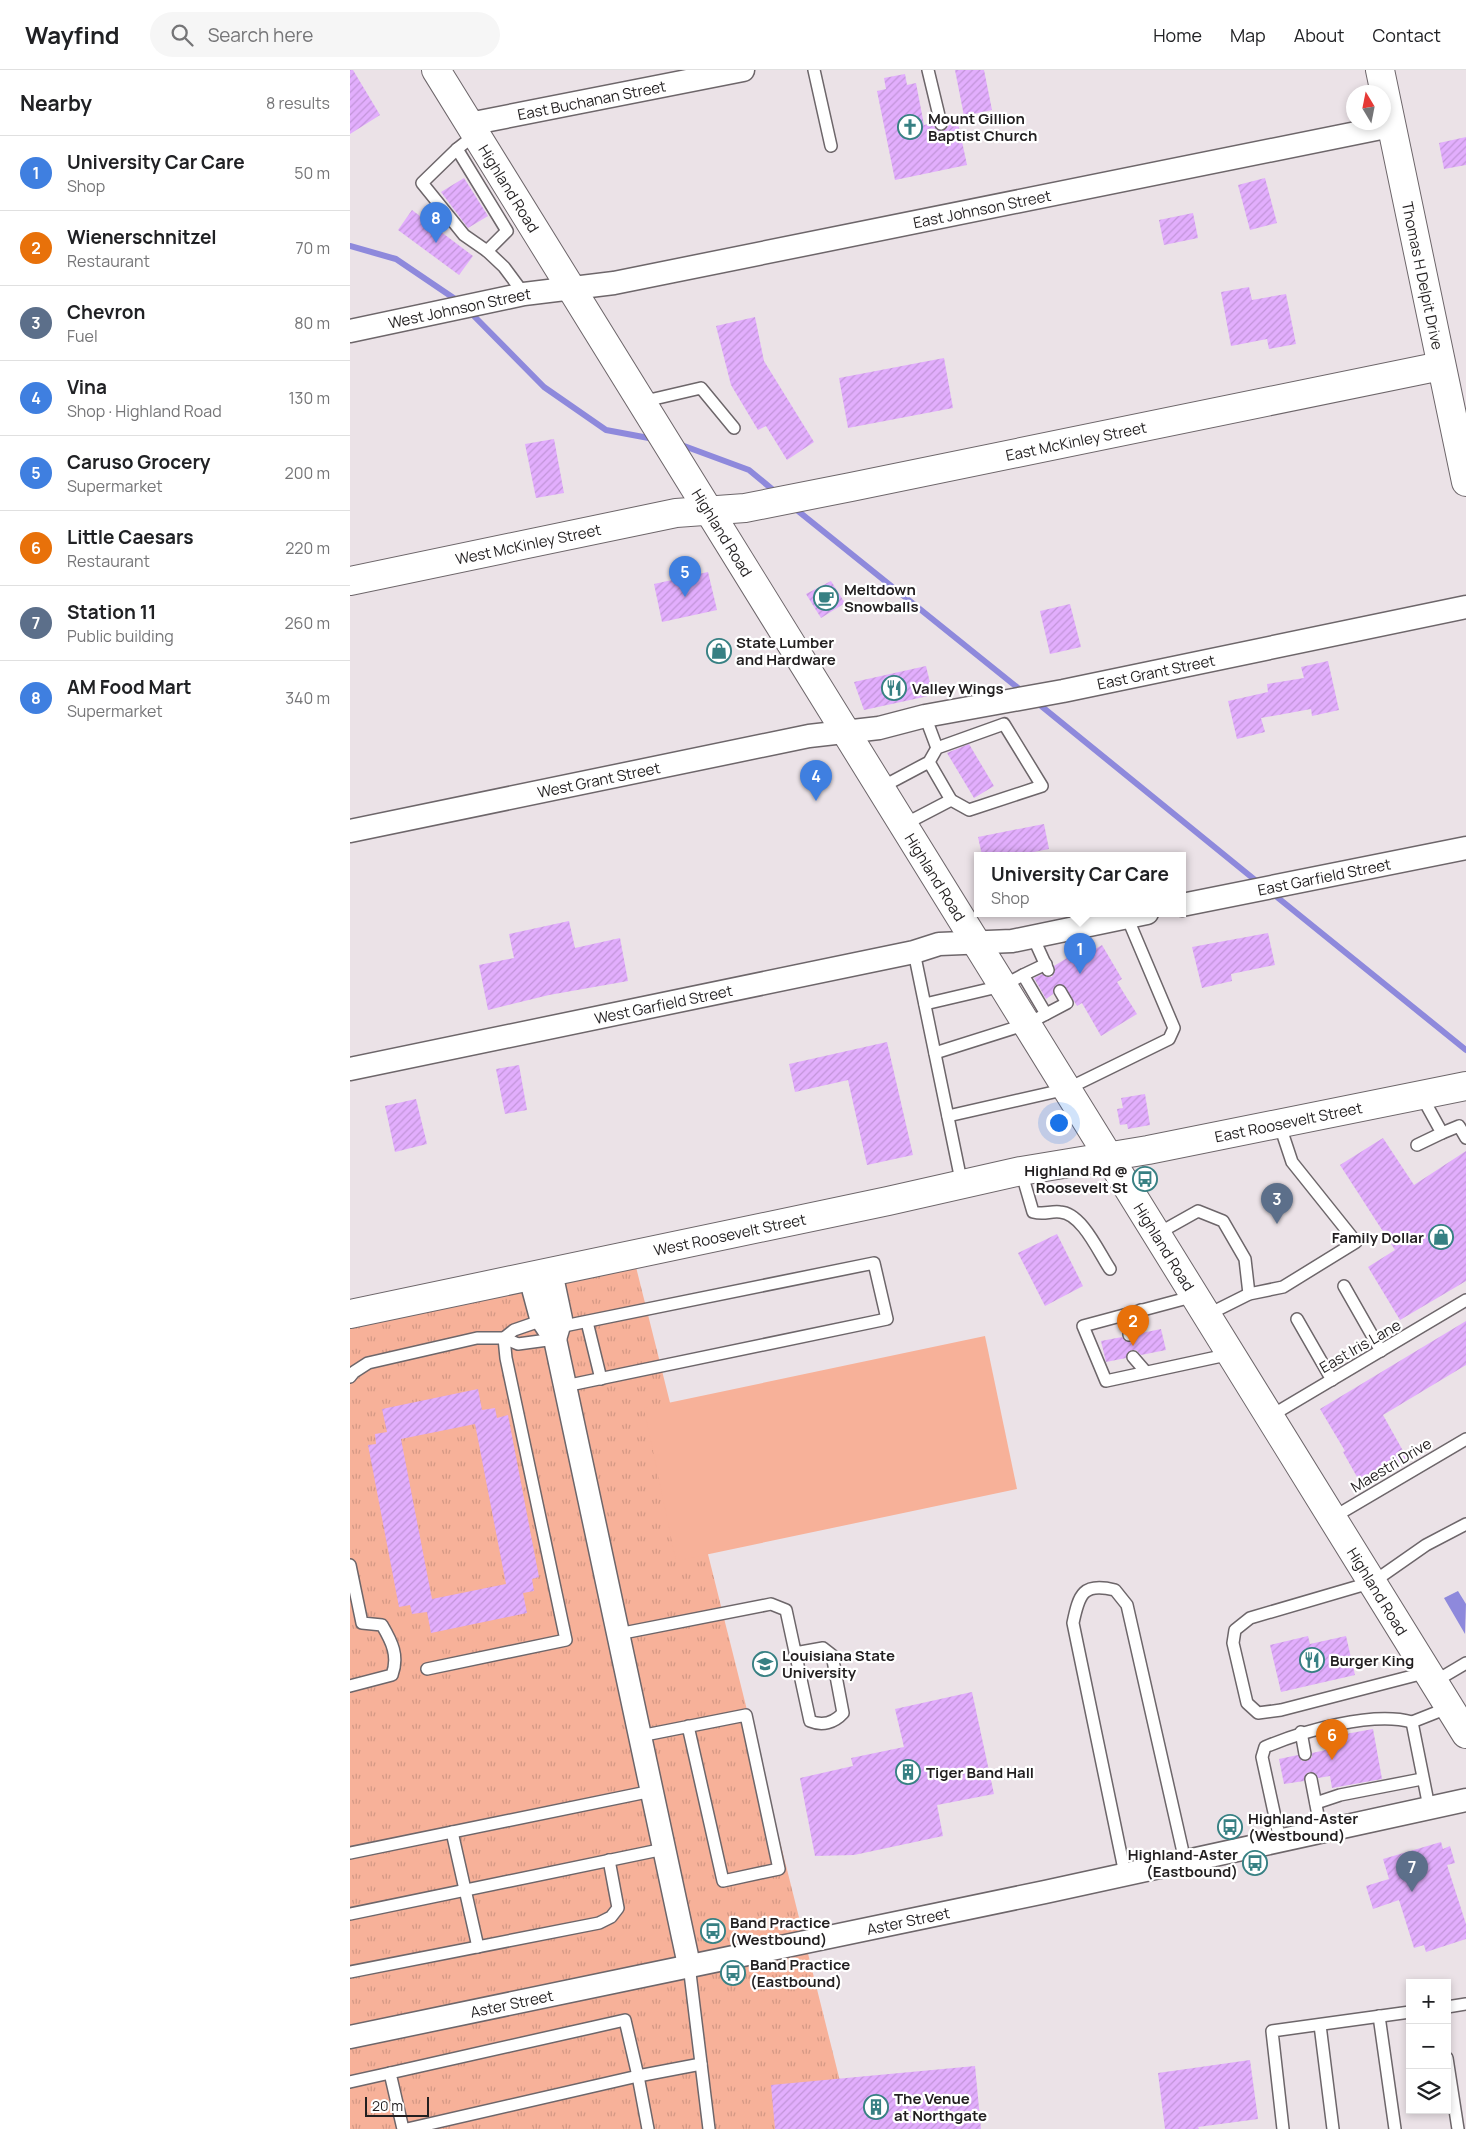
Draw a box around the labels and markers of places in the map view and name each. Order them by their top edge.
place label: Mount Gillion Baptist Church [928,108,1037,146]
church icon: Mount Gillion Baptist Church [897,114,923,140]
pin: 8 [420,202,452,243]
pin: 5 [669,556,701,597]
place label: Meltdown Snowballs [844,579,919,617]
cafe icon: Meltdown Snowballs [813,585,839,611]
place label: State Lumber and Hardware [736,632,836,670]
shop icon: State Lumber and Hardware [706,638,732,664]
restaurant icon: Valley Wings [881,675,907,701]
place label: Valley Wings [912,678,1004,699]
pin: 4 [800,760,832,801]
pin: 1 [1064,933,1096,974]
place label: Highland Rd @ Roosevelt St [1024,1160,1128,1198]
bus stop icon: Highland Rd @ Roosevelt St [1132,1166,1158,1192]
pin: 3 [1261,1183,1293,1224]
shop icon: Family Dollar [1428,1224,1454,1250]
place label: Family Dollar [1332,1227,1424,1248]
pin: 2 [1117,1305,1149,1346]
place label: Louisiana State University [782,1645,895,1683]
restaurant icon: Burger King [1299,1647,1325,1673]
place label: Burger King [1330,1650,1414,1671]
school or university icon: Louisiana State University [752,1651,778,1677]
pin: 6 [1316,1719,1348,1760]
building icon: Tiger Band Hall [895,1759,921,1785]
place label: Tiger Band Hall [926,1762,1034,1783]
place label: Highland-Aster (Westbound) [1248,1808,1358,1846]
bus stop icon: Highland-Aster (Westbound) [1217,1814,1243,1840]
place label: Highland-Aster (Eastbound) [1128,1844,1238,1882]
bus stop icon: Highland-Aster (Eastbound) [1242,1850,1268,1876]
pin: 7 [1396,1851,1428,1892]
place label: Band Practice (Westbound) [730,1912,830,1950]
bus stop icon: Band Practice (Westbound) [700,1918,726,1944]
place label: Band Practice (Eastbound) [750,1954,850,1992]
bus stop icon: Band Practice (Eastbound) [720,1960,746,1986]
place label: The Venue at Northgate [894,2088,987,2126]
building icon: The Venue at Northgate [863,2094,889,2120]

